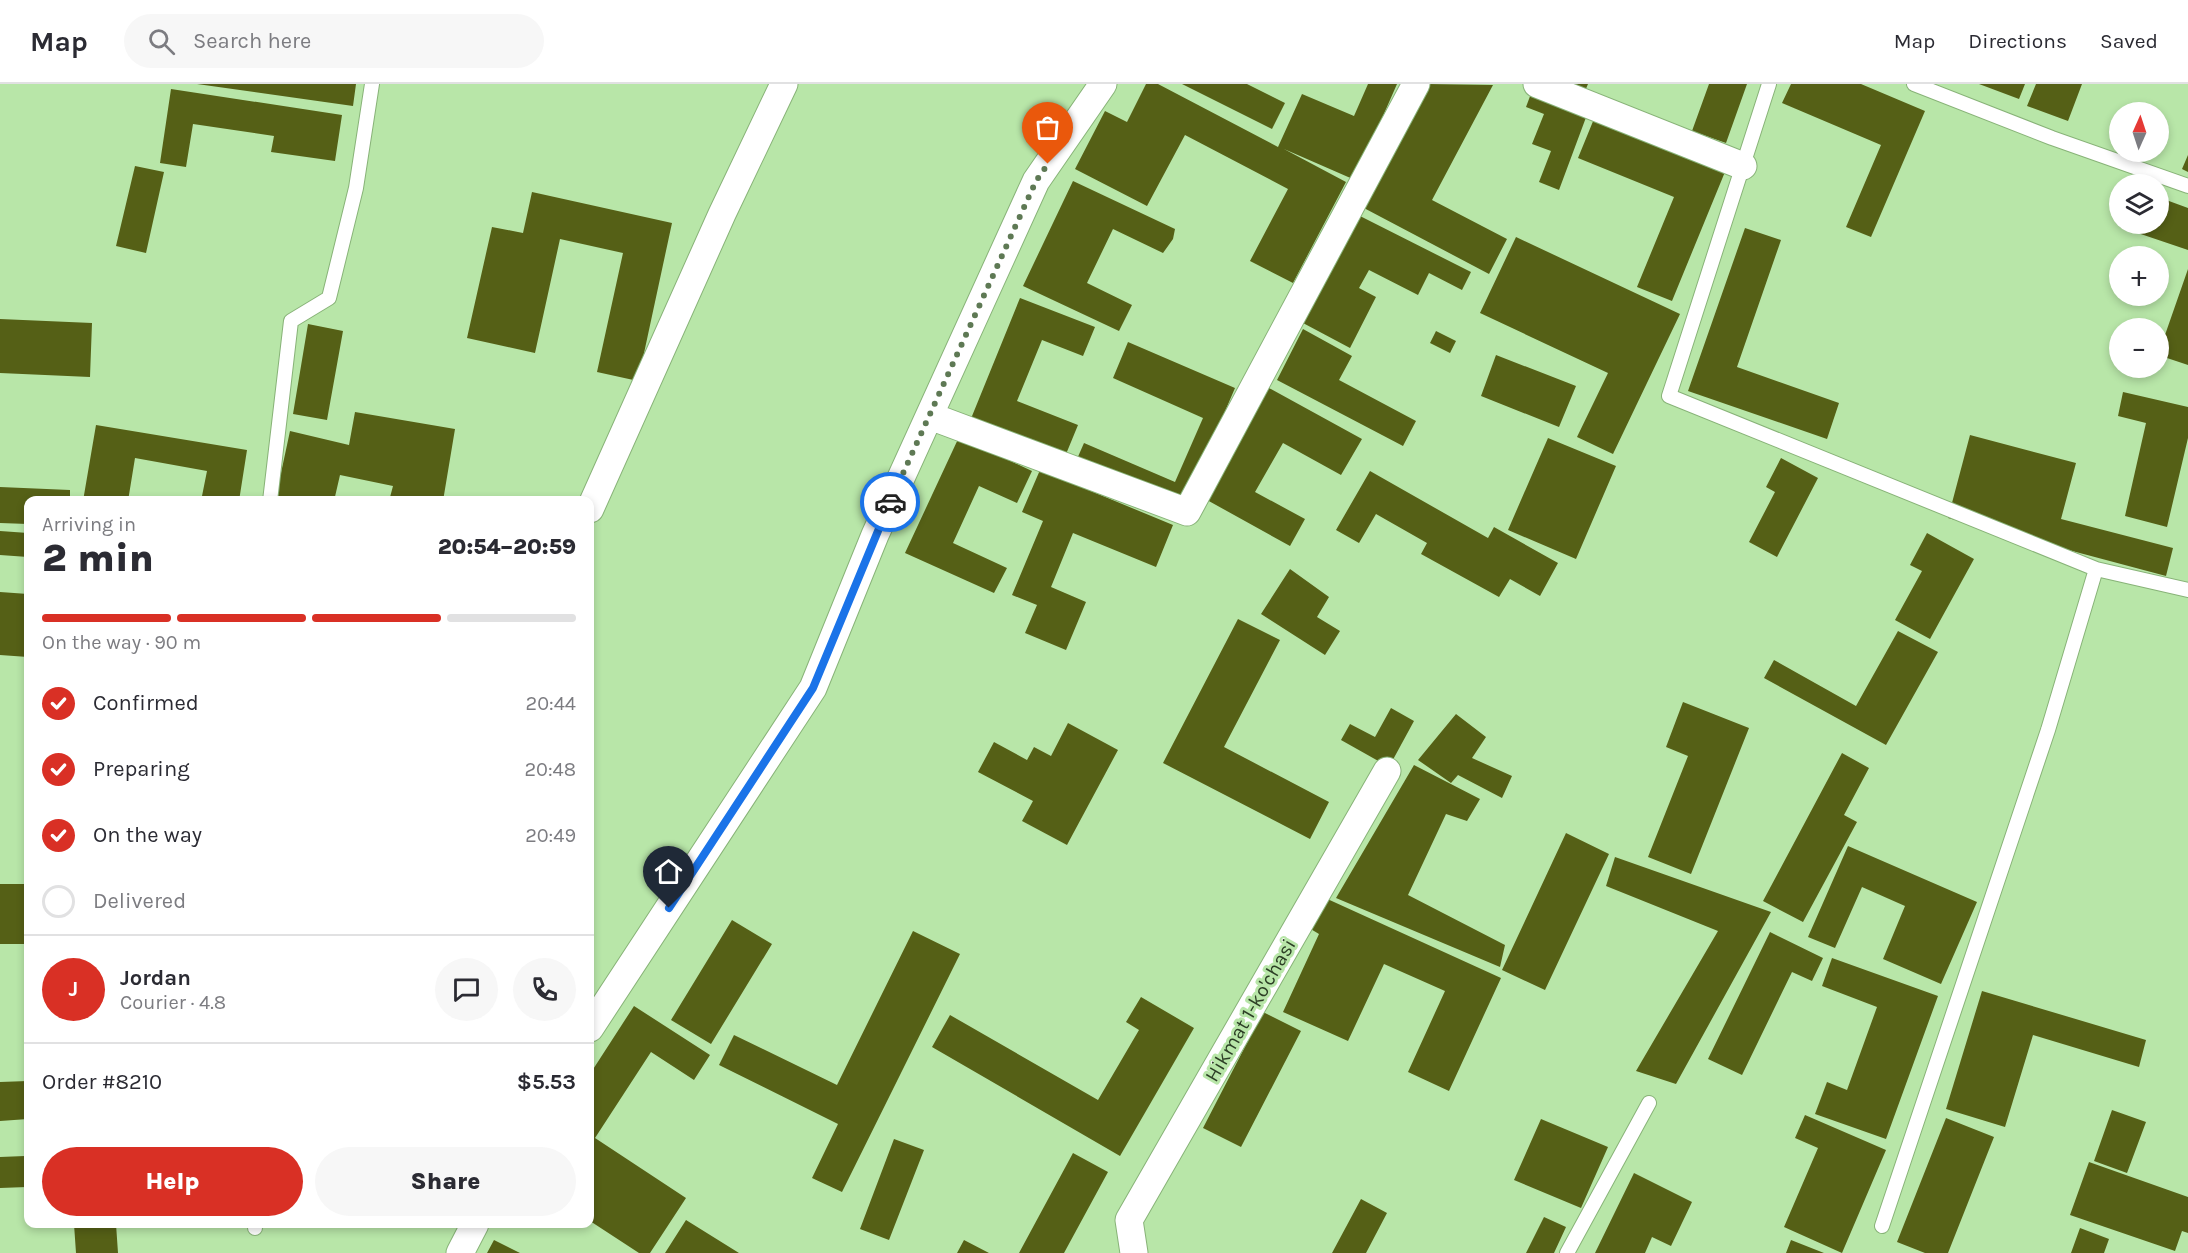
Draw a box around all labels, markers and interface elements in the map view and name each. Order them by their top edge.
search box [124,14,544,68]
text: Map [30,25,88,58]
icon: search [145,25,178,58]
text: Search here [193,28,311,54]
text: Map [1894,29,1935,53]
text: Directions [1968,29,2067,53]
text: Saved [2100,29,2158,53]
pin [1022,102,1073,164]
north arrow [2109,102,2169,162]
map controls [2109,102,2169,378]
icon: bag [1031,111,1064,144]
button: layers [2109,174,2169,234]
button: + [2109,246,2169,306]
button: − [2109,318,2169,378]
courier [860,472,920,532]
icon: car [874,486,907,519]
text: Arriving in [42,513,136,536]
text: 20:54–20:59 [438,534,576,560]
text: 2 min [42,535,154,581]
text: On the way · 90 m [42,631,201,654]
icon: check [42,687,75,720]
text: Confirmed [93,690,199,716]
text: 20:44 [526,692,576,715]
icon: check [42,753,75,786]
text: Preparing [93,756,190,782]
text: 20:48 [524,758,576,781]
icon: check [42,819,75,852]
text: On the way [93,822,202,848]
text: 20:49 [525,824,576,847]
pin [643,846,694,908]
icon: home [652,855,685,888]
text: Delivered [93,888,186,914]
street label: Hikmat 1-ko'chasi [1200,935,1301,1086]
button: chat [435,958,498,1021]
button: phone [513,958,576,1021]
text: Jordan [120,965,191,991]
text: J [69,976,78,1002]
text: Courier · 4.8 [120,991,226,1014]
text: Order #8210 [42,1069,162,1095]
text: $5.53 [517,1069,576,1095]
button: Help [42,1147,303,1216]
button: Share [315,1147,576,1216]

